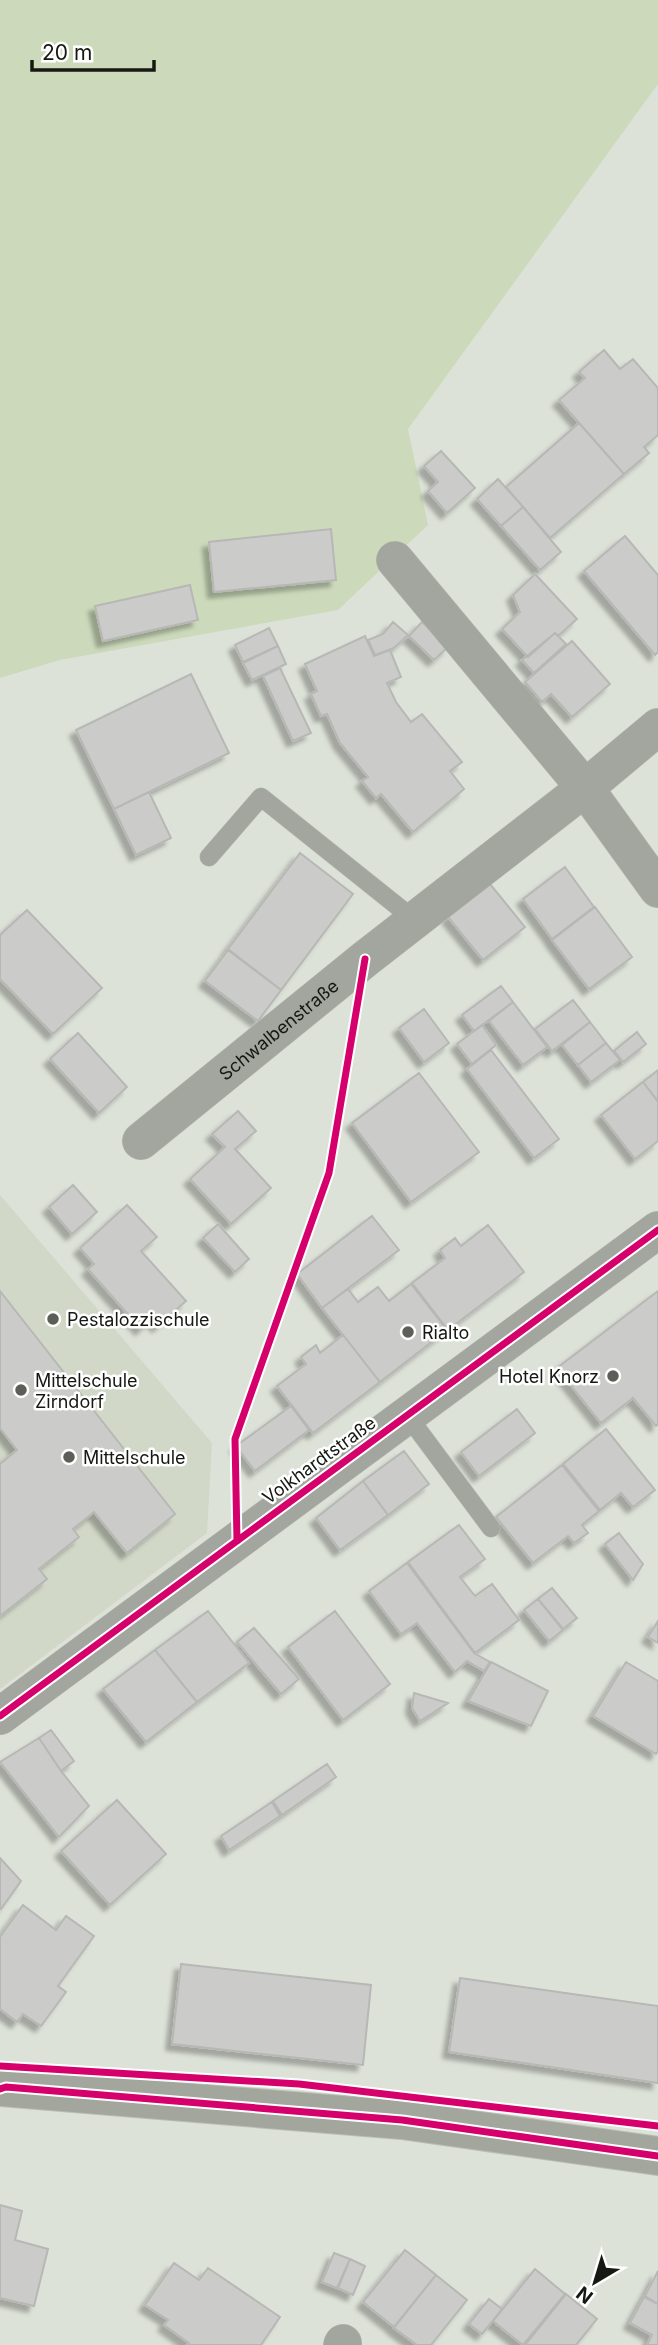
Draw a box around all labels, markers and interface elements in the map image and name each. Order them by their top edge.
scale bar [32,28,154,72]
text: 20 m [42,40,92,65]
street label: Schwalbenstraße [214,975,342,1084]
place label: Pestalozzischule [67,1309,210,1330]
marker: Pestalozzischule [45,1311,61,1327]
place label: Rialto [422,1322,469,1343]
marker: Rialto [400,1324,416,1340]
place label: Hotel Knorz [499,1366,599,1387]
marker: Hotel Knorz [605,1368,621,1384]
place label: Mittelschule Zirndorf [35,1370,138,1412]
marker: Mittelschule Zirndorf [13,1382,29,1398]
street label: Volkhardtstraße [258,1412,380,1508]
place label: Mittelschule [83,1447,186,1468]
marker: Mittelschule [61,1449,77,1465]
north arrow [560,2247,630,2317]
text: N [572,2281,598,2309]

